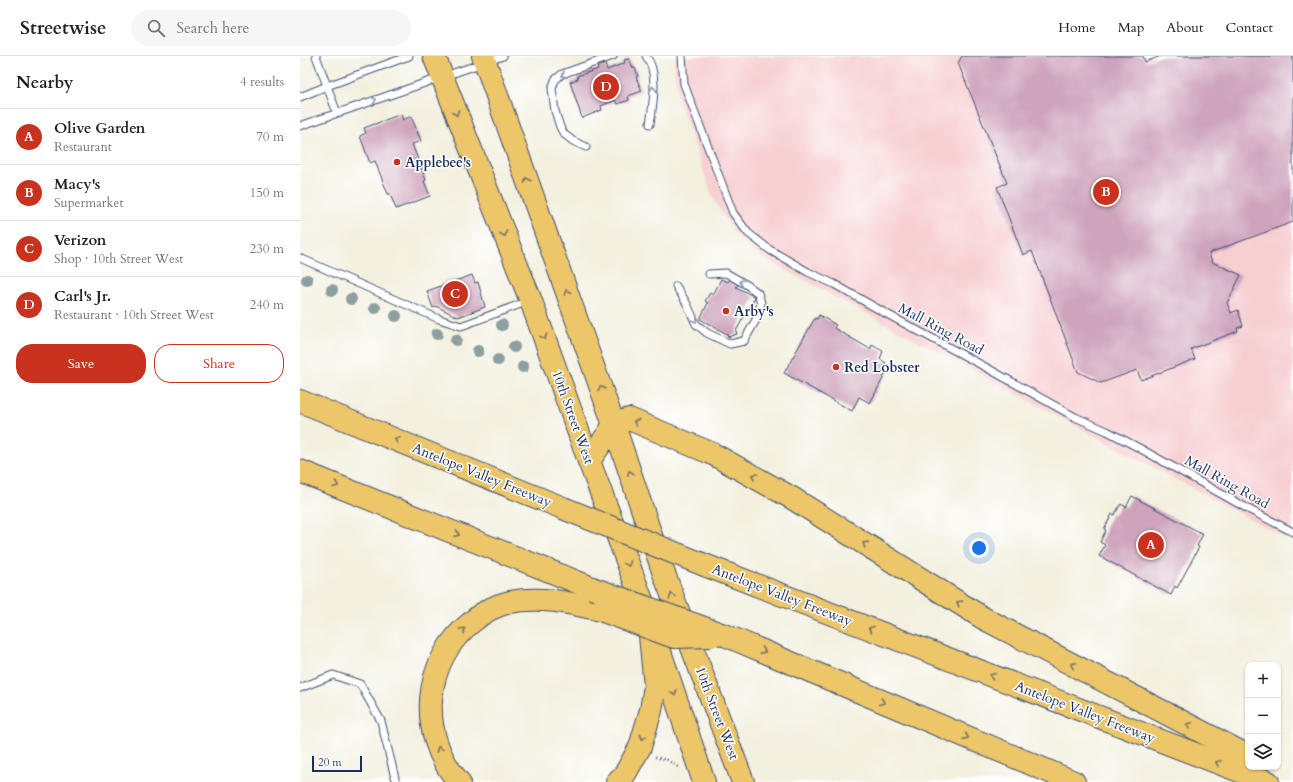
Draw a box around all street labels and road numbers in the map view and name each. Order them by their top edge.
street label: Mall Ring Road [895,299,987,360]
street label: 10th Street West [547,367,599,467]
street label: Antelope Valley Freeway [409,438,555,512]
street label: Mall Ring Road [1181,451,1273,513]
street label: Antelope Valley Freeway [709,559,855,631]
street label: 10th Street West [690,664,744,763]
street label: Antelope Valley Freeway [1012,676,1158,748]

